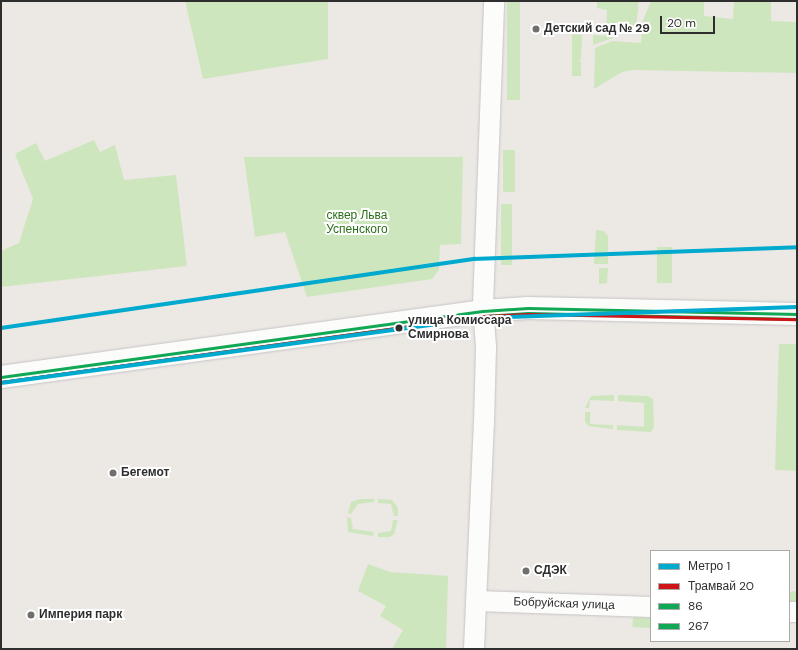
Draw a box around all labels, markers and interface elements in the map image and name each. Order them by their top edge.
scale bar [662,8,717,34]
text: 20 m [667,15,696,31]
place label: Детский сад № 29 [544,22,650,36]
marker: Детский сад № 29 [531,24,541,34]
park label: сквер Льва Успенского [326,209,388,237]
place label: улица Комиссара Смирнова [408,314,511,342]
marker: улица Комиссара Смирнова [393,322,405,334]
place label: Бегемот [121,466,169,480]
marker: Бегемот [108,468,118,478]
legend [650,550,790,642]
text: Метро 1 [688,558,730,574]
place label: СДЭК [534,564,567,578]
marker: СДЭК [521,566,531,576]
text: Трамвай 20 [688,578,754,594]
street label: Бобруйская улица [513,595,615,613]
text: 86 [688,598,703,614]
place label: Империя парк [39,608,122,622]
marker: Империя парк [26,610,36,620]
text: 267 [688,618,709,634]

